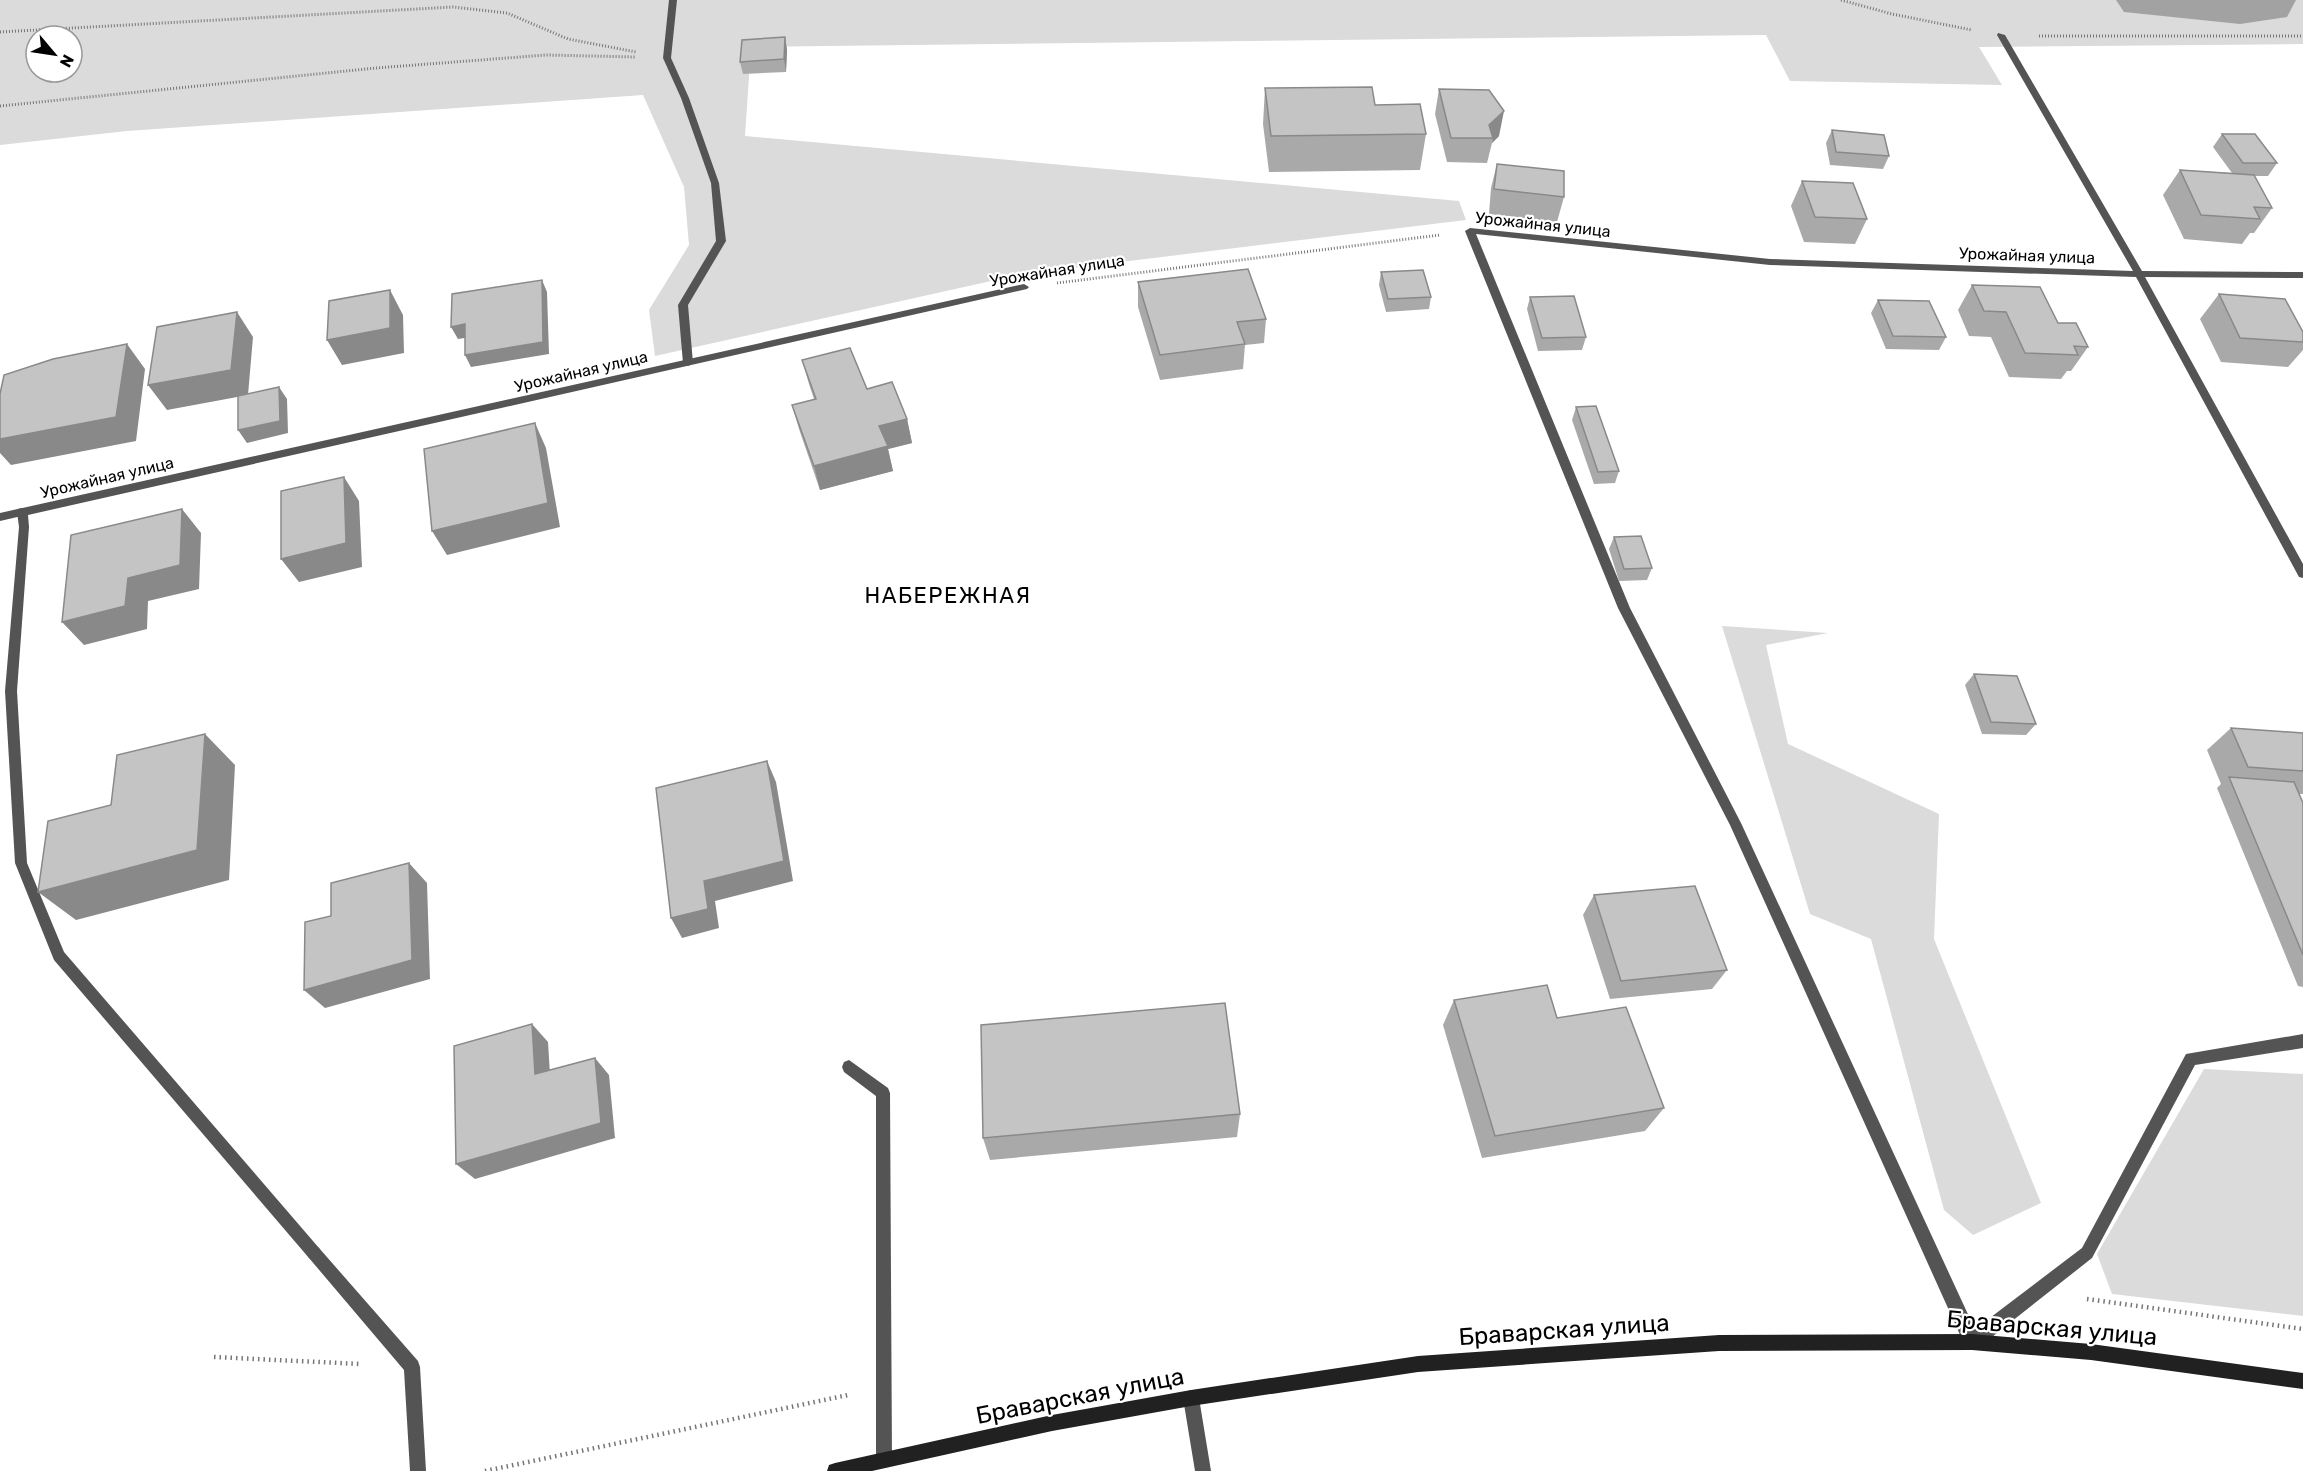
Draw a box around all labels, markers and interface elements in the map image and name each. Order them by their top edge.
north arrow [24,24,84,84]
text: N [56,51,78,71]
street label: Урожайная улица [1474,208,1612,241]
street label: Урожайная улица [1959,244,2095,267]
street label: Урожайная улица [988,250,1126,291]
street label: Урожайная улица [513,347,650,396]
street label: Урожайная улица [39,453,176,502]
district label: НАБЕРЕЖНАЯ [864,582,1032,609]
street label: Браварская улица [1946,1305,2158,1351]
street label: Браварская улица [1458,1309,1670,1351]
street label: Браварская улица [974,1362,1186,1430]

